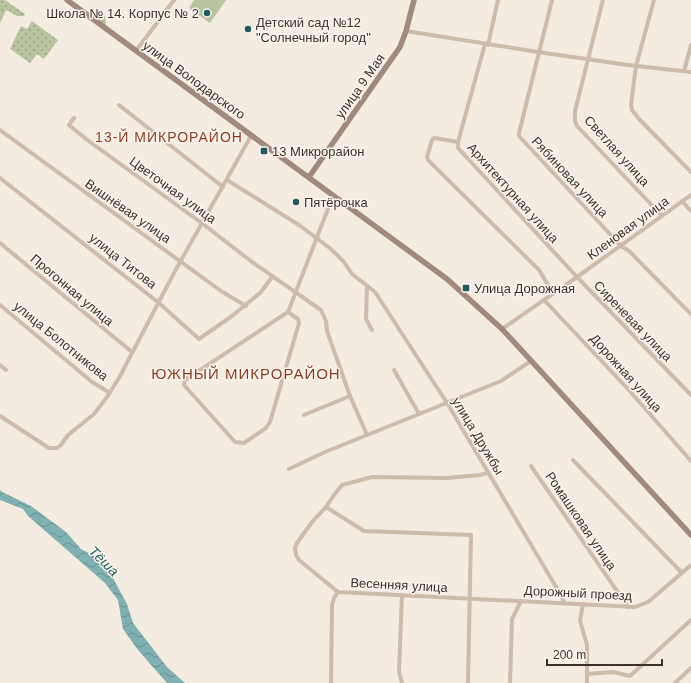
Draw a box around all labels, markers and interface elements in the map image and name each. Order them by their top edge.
place label: Школа № 14. Корпус № 2 [46,6,199,21]
marker: Школа № 14. Корпус № 2 [202,8,212,18]
place label: Детский сад №12 "Солнечный город" [256,15,371,45]
marker: Детский сад №12 "Солнечный город" [243,24,253,34]
street label: улица Володарского [140,38,248,122]
street label: улица 9 Мая [332,51,388,121]
street label: Светлая улица [581,113,653,190]
district label: 13-Й МИКРОРАЙОН [95,128,243,145]
street label: Рябиновая улица [529,134,612,221]
street label: Архитектурная улица [464,140,562,246]
place label: 13 Микрорайон [272,144,364,159]
marker: 13 Микрорайон [259,146,269,156]
street label: Цветочная улица [127,154,220,227]
street label: Вишнёвая улица [82,176,174,247]
street label: Кленовая улица [584,193,672,263]
place label: Пятёрочка [304,195,368,210]
marker: Пятёрочка [291,197,301,207]
street label: улица Титова [86,230,160,292]
street label: Прогонная улица [28,251,117,329]
street label: Сиреневая улица [591,278,676,365]
place label: Улица Дорожная [474,281,575,296]
marker: Улица Дорожная [461,283,471,293]
street label: улица Болотникова [11,298,112,384]
street label: Дорожная улица [587,331,666,416]
district label: ЮЖНЫЙ МИКРОРАЙОН [151,365,341,382]
street label: улица Дружбы [449,395,507,477]
street label: Ромашковая улица [543,469,620,574]
water label: Тёша [86,543,122,579]
street label: Весенняя улица [350,575,449,595]
street label: Дорожный проезд [524,583,633,603]
scale bar [547,641,662,667]
text: 200 m [553,648,586,662]

